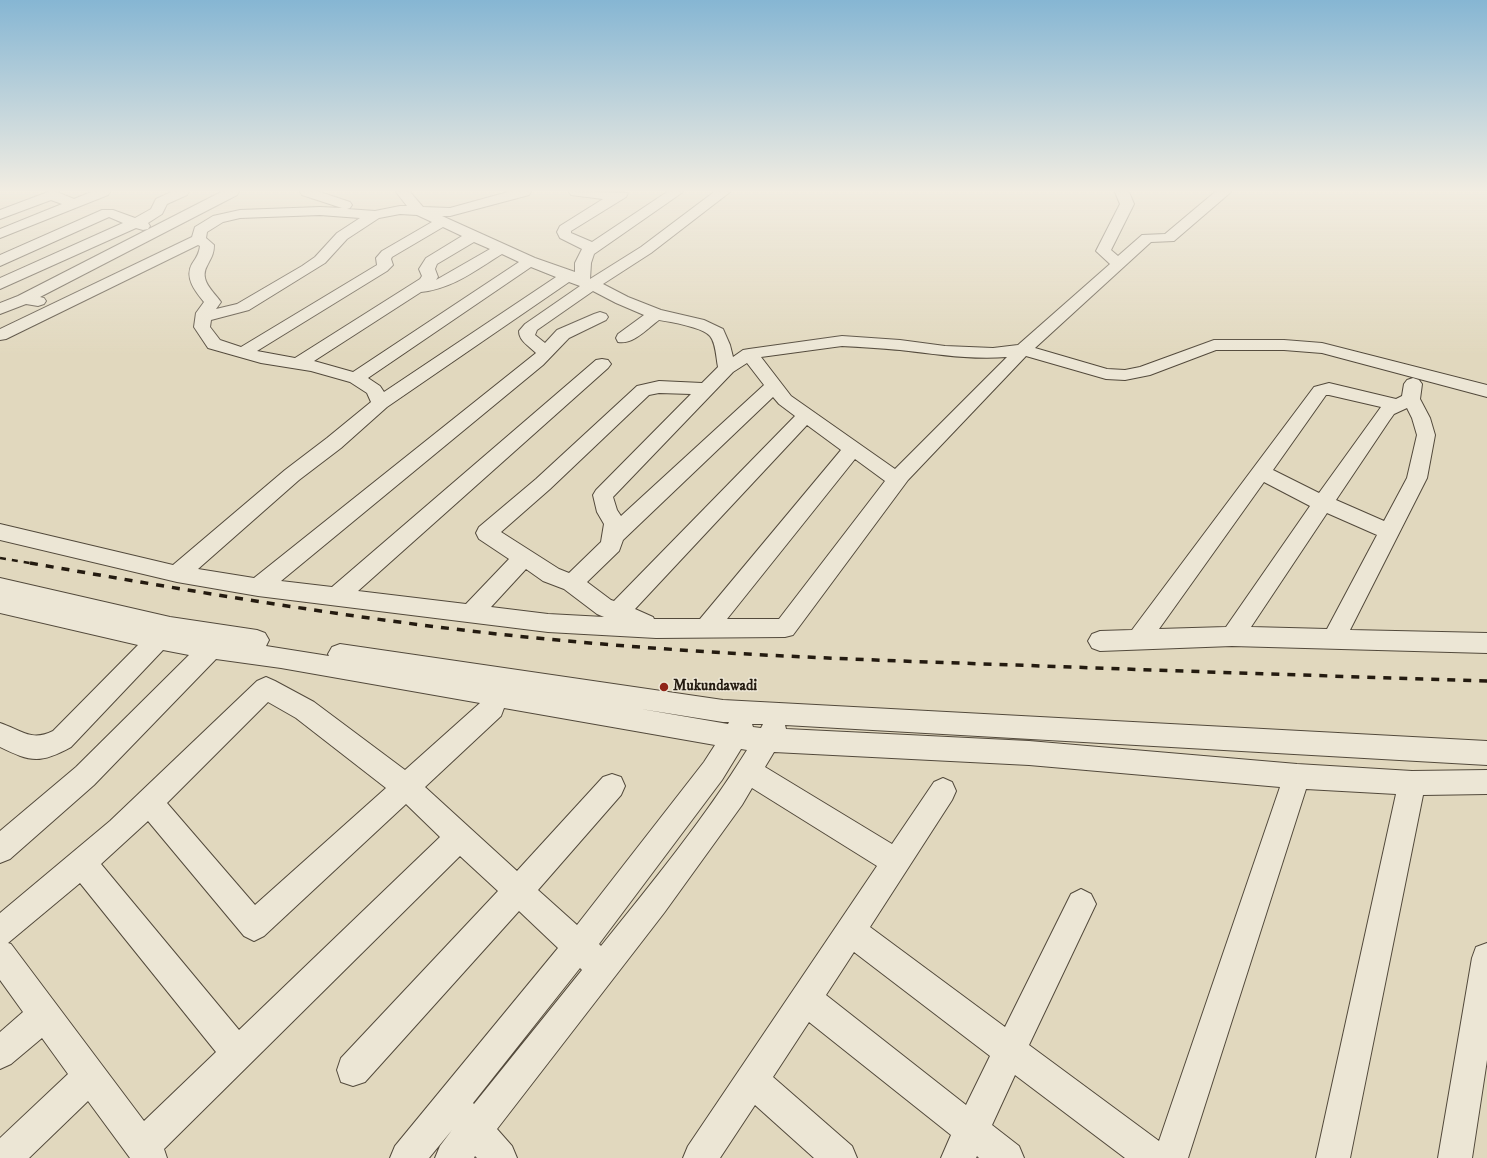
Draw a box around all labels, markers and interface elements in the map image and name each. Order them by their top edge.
place label: Mukundawadi [673,678,757,696]
marker: Mukundawadi [658,681,670,693]

